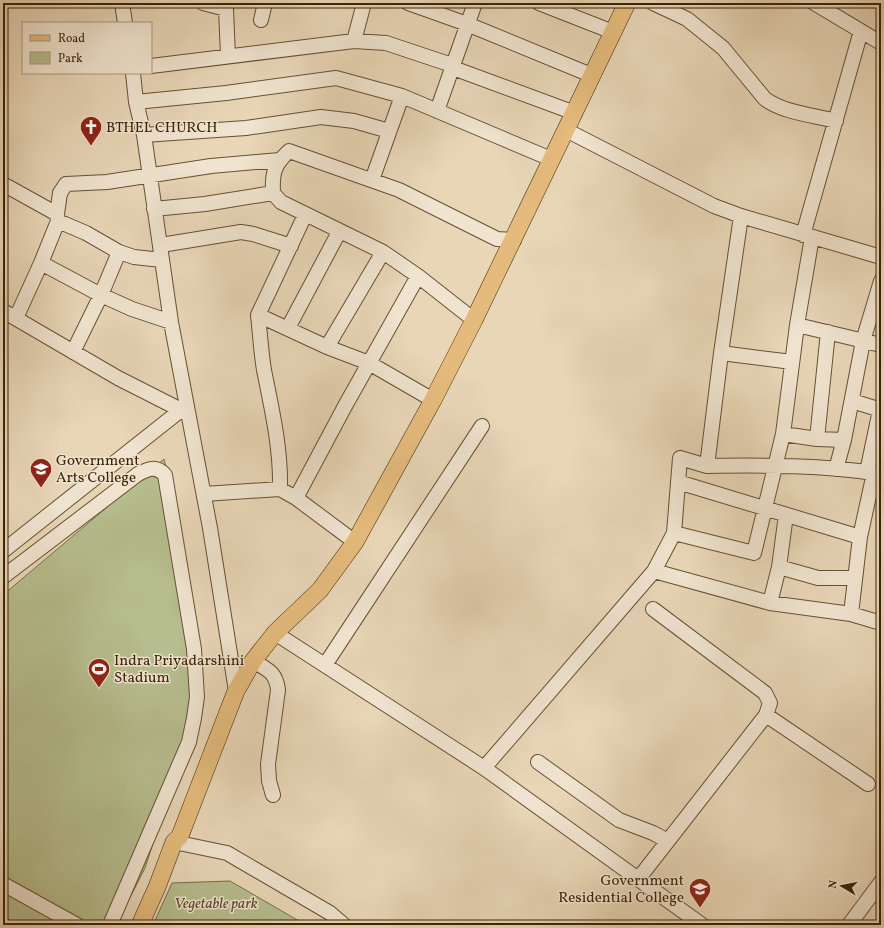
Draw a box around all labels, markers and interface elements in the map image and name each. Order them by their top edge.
legend [22,22,152,74]
text: Road [58,31,85,47]
text: Park [58,51,83,67]
church icon: BTHEL CHURCH [78,114,104,147]
place label: BTHEL CHURCH [106,118,218,139]
place label: Government Arts College [56,451,140,489]
school or university icon: Government Arts College [28,456,54,489]
place label: Indra Priyadarshini Stadium [114,651,244,689]
sports icon: Indra Priyadarshini Stadium [86,656,112,689]
north arrow [822,866,862,906]
place label: Government Residential College [558,871,684,909]
school or university icon: Government Residential College [687,876,713,909]
text: N [826,879,842,890]
park label: Vegetable park [174,894,258,915]

